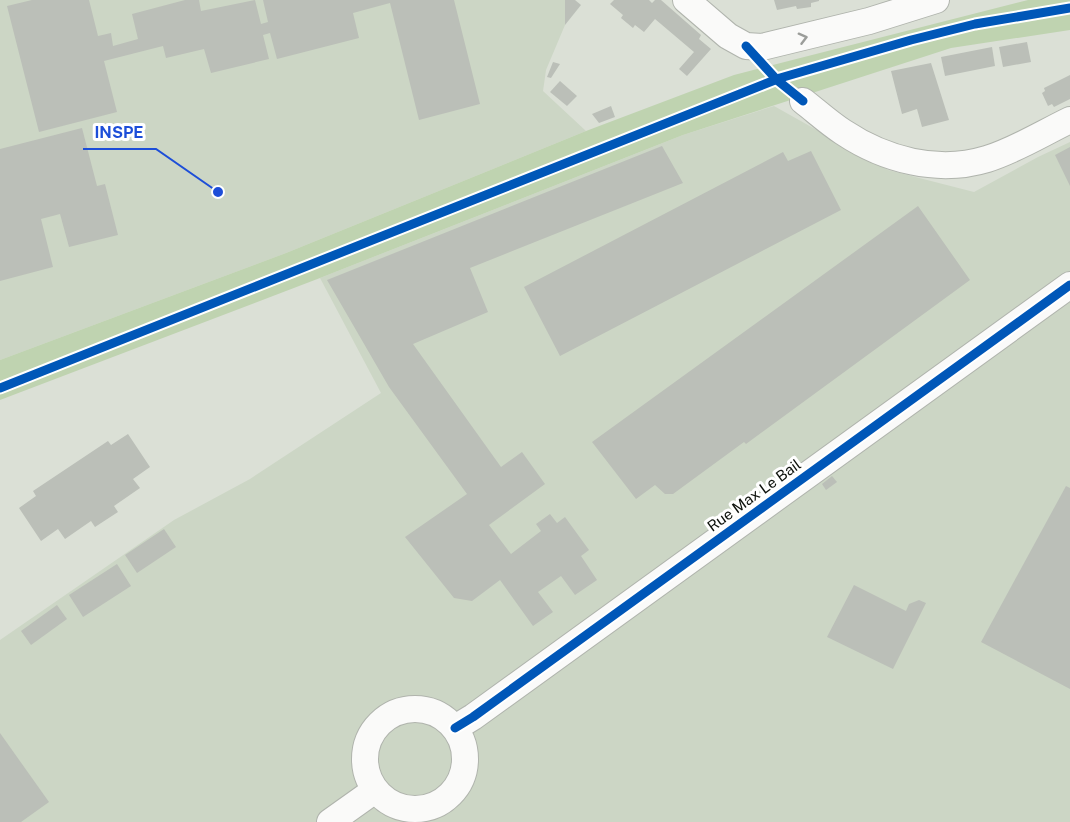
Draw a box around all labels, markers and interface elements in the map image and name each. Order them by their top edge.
one-way arrow [798,33,808,46]
callout: INSPE [83,115,156,149]
text: INSPE [94,123,144,142]
street label: Rue Max Le Bail [704,455,804,535]

